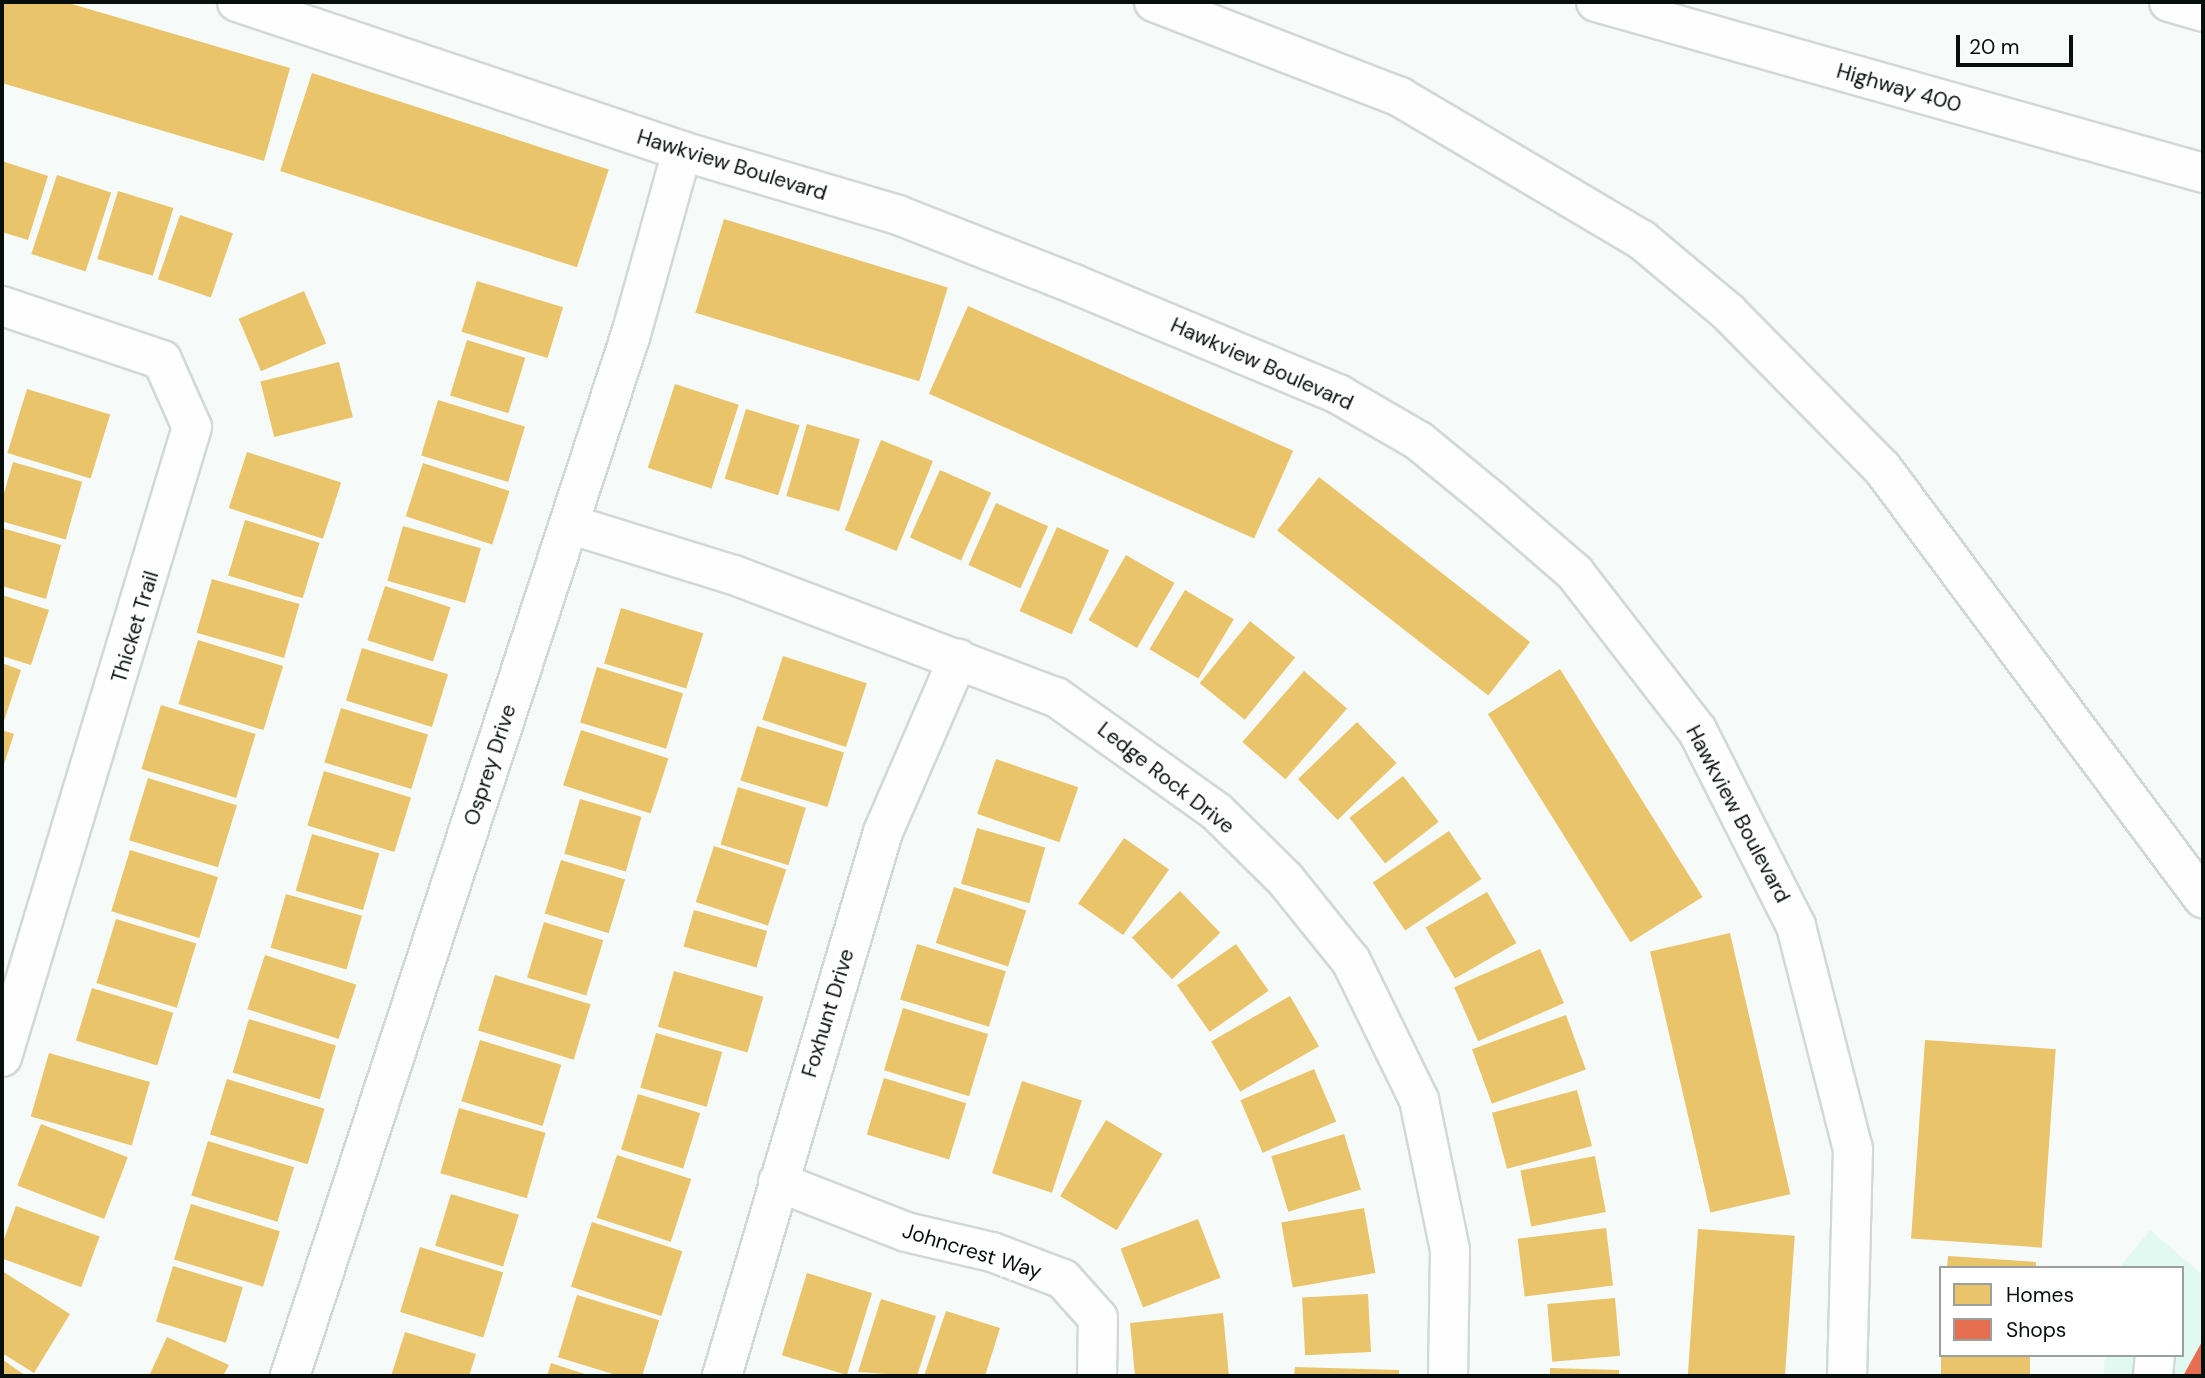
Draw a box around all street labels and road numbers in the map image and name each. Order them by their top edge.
street label: Highway 400 [1834,58,1964,118]
street label: Hawkview Boulevard [634,124,830,206]
street label: Hawkview Boulevard [1167,312,1357,416]
street label: Thicket Trail [106,568,164,686]
street label: Osprey Drive [459,701,521,829]
street label: Ledge Rock Drive [1093,717,1239,839]
street label: Hawkview Boulevard [1681,721,1795,907]
street label: Foxhunt Drive [797,946,859,1080]
street label: Johncrest Way [899,1218,1045,1284]

